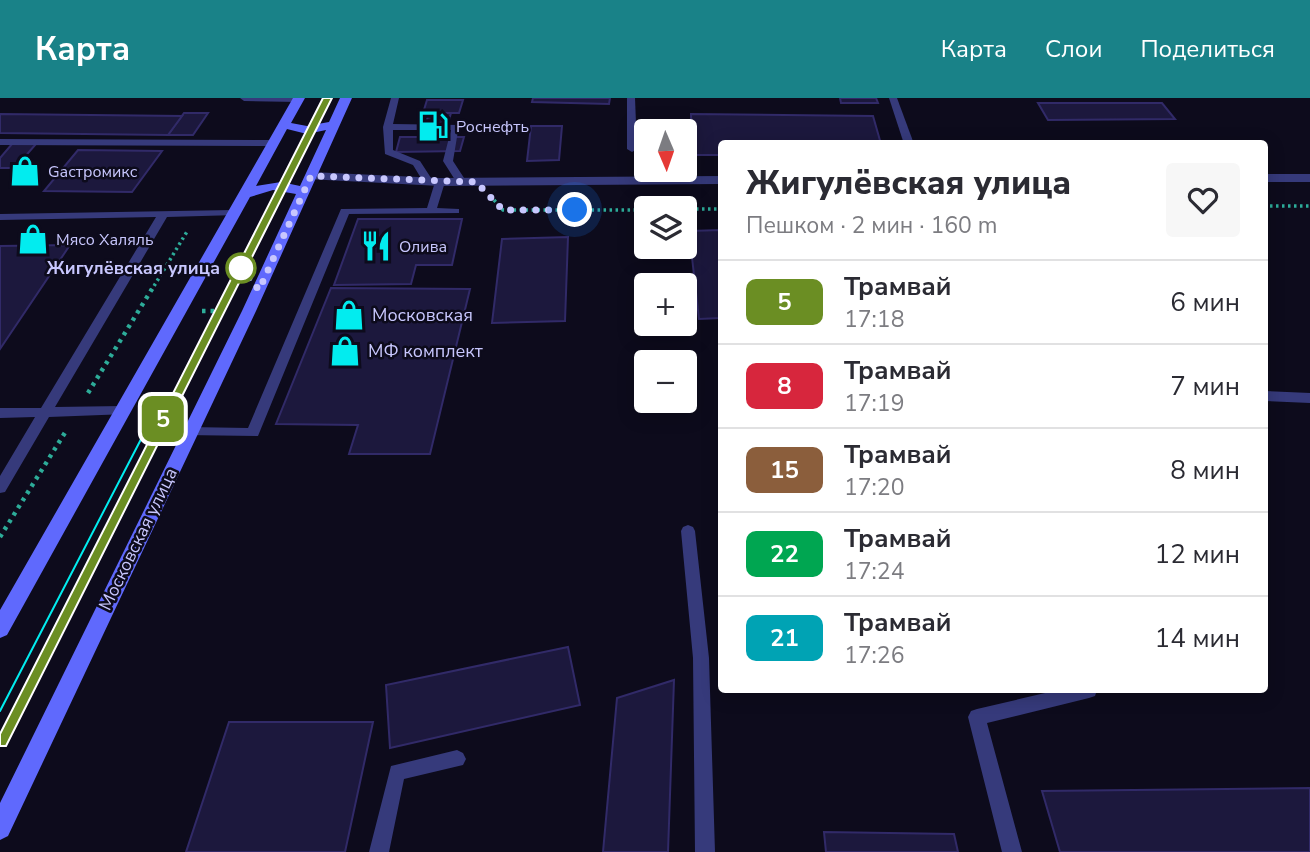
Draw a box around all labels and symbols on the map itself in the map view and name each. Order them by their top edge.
fuel station icon: Роснефть [416,109,450,143]
place label: Роснефть [456,116,529,138]
north arrow [634,119,696,182]
shop icon: Gастромикс [8,154,42,188]
place label: Gастромикс [48,161,138,183]
your location [557,192,592,227]
shop icon: Мясо Халяль [16,222,50,256]
place label: Мясо Халяль [56,229,154,251]
restaurant icon: Олива [359,229,393,263]
place label: Олива [399,236,447,258]
marker: Жигулёвская улица [226,253,256,283]
place label: Жигулёвская улица [47,256,220,280]
shop icon: Московская [332,298,366,332]
place label: Московская [372,303,473,327]
shop icon: МФ комплект [328,334,362,368]
place label: МФ комплект [368,339,483,363]
line badge: 5 [140,396,186,442]
street label: Московская улица [93,464,183,614]

